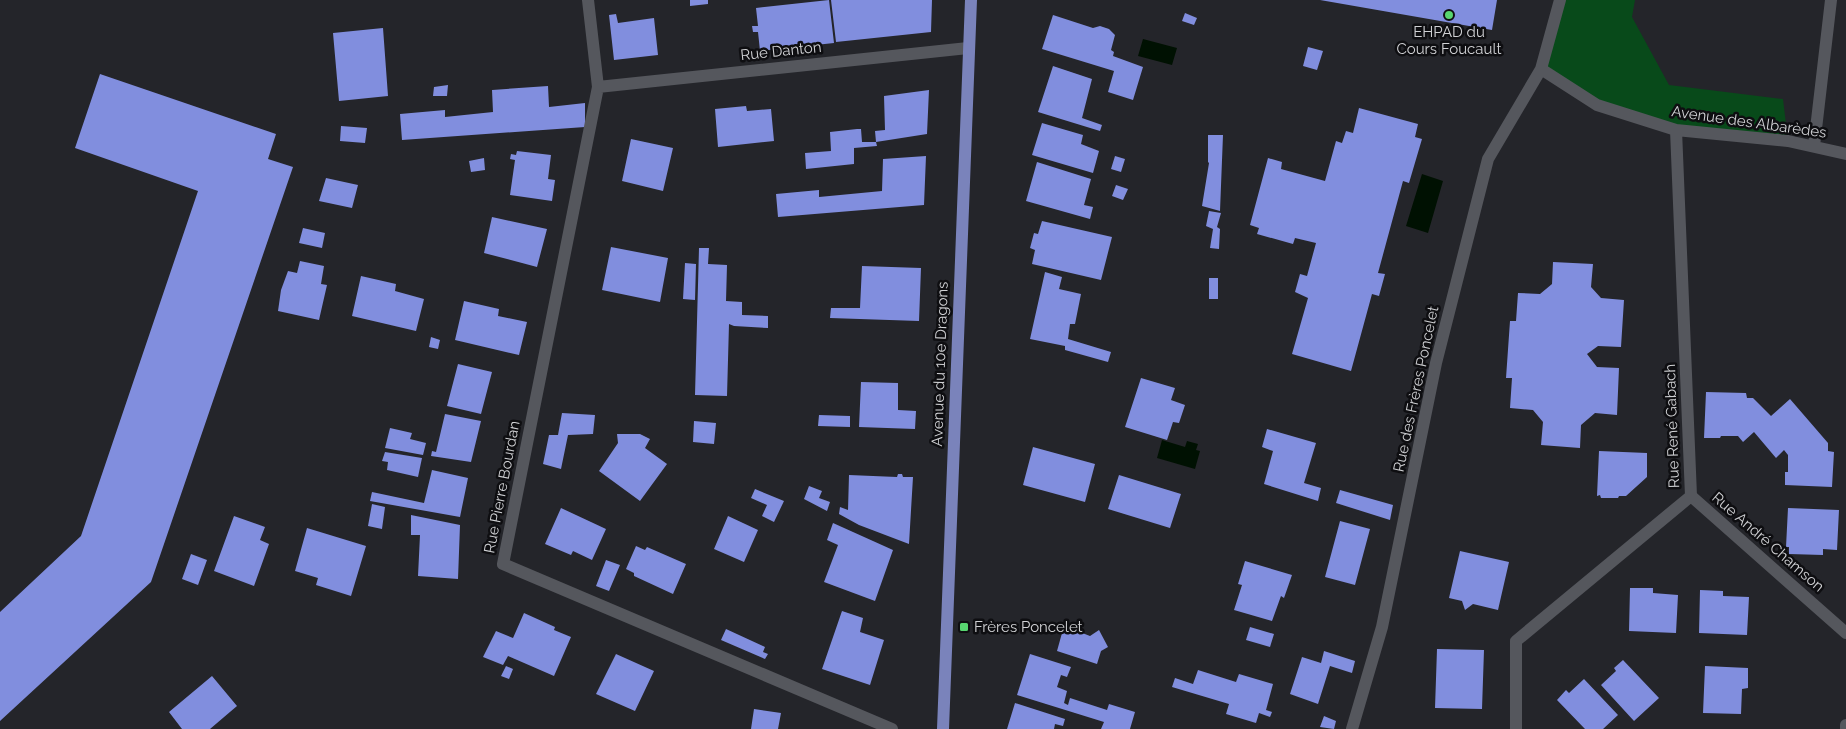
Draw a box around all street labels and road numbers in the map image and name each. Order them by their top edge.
street label: Rue Danton [740,38,822,64]
street label: Avenue des Albarèdes [1670,102,1828,142]
street label: Avenue du 10e Dragons [928,281,952,447]
street label: Rue des Frères Poncelet [1390,304,1442,474]
street label: Rue René Gabach [1661,364,1683,488]
street label: Rue Pierre Bourdan [480,419,524,555]
street label: Rue André Chamson [1708,488,1828,596]

